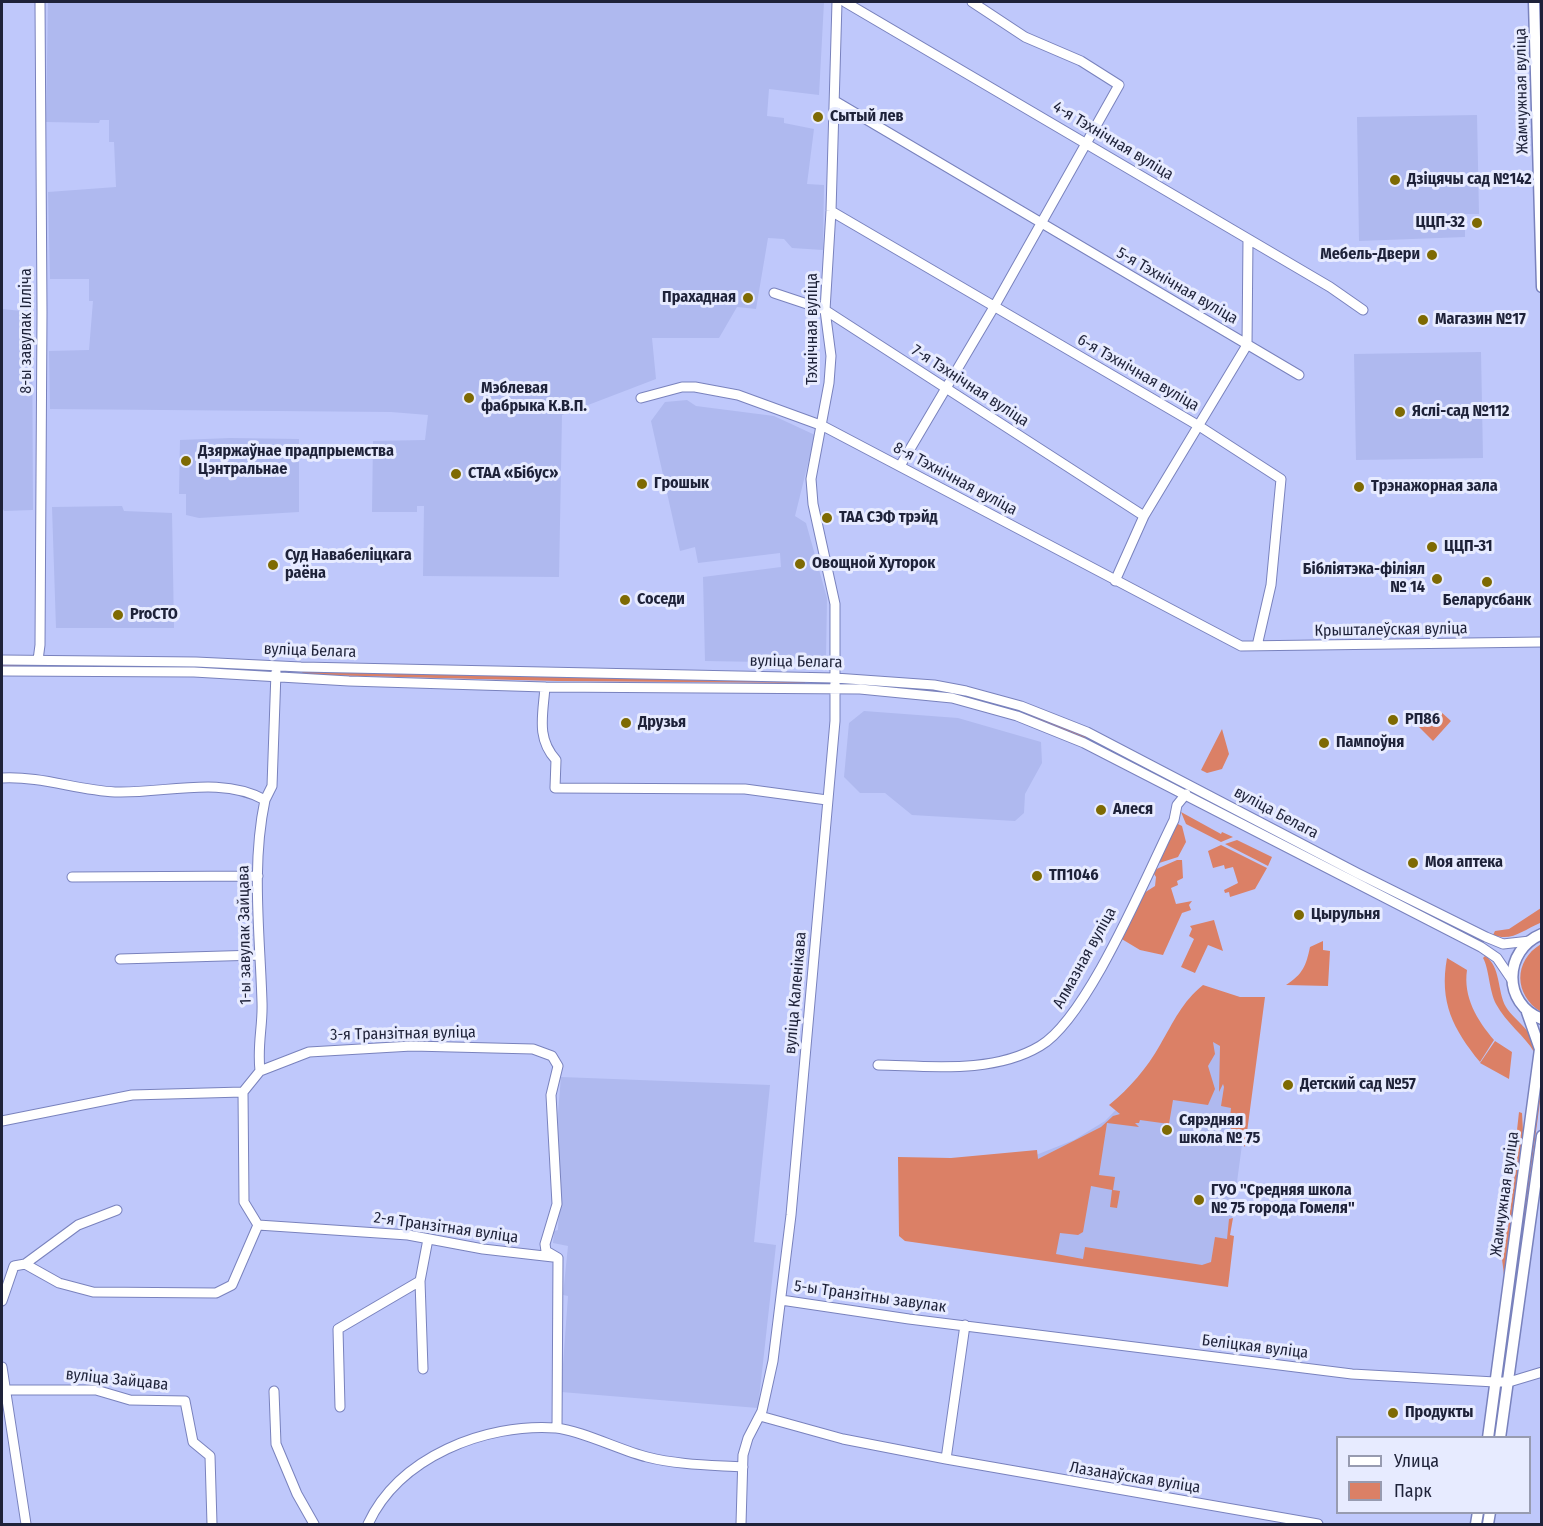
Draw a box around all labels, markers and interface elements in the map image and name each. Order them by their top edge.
street label: Жамчужная вуліца [1511,28,1533,154]
street label: 4-я Тэхнічная вуліца [1049,97,1177,185]
place label: Сытый лев [830,107,904,127]
marker: Сытый лев [811,110,825,124]
place label: Дзіцячы сад №142 [1407,170,1532,190]
marker: Дзіцячы сад №142 [1388,173,1402,187]
place label: ЦЦП-32 [1416,213,1465,233]
marker: ЦЦП-32 [1470,216,1484,230]
street label: 5-я Тэхнічная вуліца [1113,243,1241,329]
place label: Мебель-Двери [1320,245,1420,265]
marker: Мебель-Двери [1425,248,1439,262]
street label: 8-ы завулак Ілліча [17,268,37,394]
street label: Тэхнічная вуліца [803,273,823,385]
place label: Прахадная [662,288,736,308]
marker: Прахадная [741,291,755,305]
place label: Магазин №17 [1435,310,1526,330]
marker: Магазин №17 [1416,313,1430,327]
street label: 6-я Тэхнічная вуліца [1074,330,1202,416]
street label: 7-я Тэхнічная вуліца [908,341,1032,431]
place label: Мэблевая фабрыка К.В.П. [481,379,587,417]
marker: Мэблевая фабрыка К.В.П. [462,391,476,405]
place label: Яслі-сад №112 [1412,402,1509,422]
marker: Яслі-сад №112 [1393,405,1407,419]
street label: 8-я Тэхнічная вуліца [890,438,1020,520]
place label: Дзяржаўнае прадпрыемства Цэнтральнае [198,442,394,480]
marker: Дзяржаўнае прадпрыемства Цэнтральнае [179,454,193,468]
place label: СТАА «Бібус» [468,464,558,484]
marker: СТАА «Бібус» [449,467,463,481]
place label: Грошык [654,474,709,494]
marker: Грошык [635,477,649,491]
place label: Трэнажорная зала [1371,477,1498,497]
marker: Трэнажорная зала [1352,480,1366,494]
place label: ТАА СЭФ трэйд [839,508,938,528]
marker: ТАА СЭФ трэйд [820,511,834,525]
place label: ЦЦП-31 [1444,537,1493,557]
marker: ЦЦП-31 [1425,540,1439,554]
place label: Суд Навабеліцкага раёна [285,546,412,584]
place label: Овощной Хуторок [812,554,935,574]
marker: Овощной Хуторок [793,557,807,571]
marker: Суд Навабеліцкага раёна [266,558,280,572]
place label: Бібліятэка-філіял № 14 [1303,560,1425,598]
marker: Бібліятэка-філіял № 14 [1430,572,1444,586]
marker: Беларусбанк [1480,575,1494,589]
place label: Соседи [637,590,685,610]
place label: Беларусбанк [1443,591,1531,611]
marker: Соседи [618,593,632,607]
place label: ProСТО [130,605,178,625]
marker: ProСТО [111,608,125,622]
street label: Крышталеўская вуліца [1314,619,1468,641]
street label: вуліца Белага [263,640,357,662]
street label: вуліца Белага [749,652,843,672]
place label: РП86 [1405,710,1440,730]
place label: Друзья [638,713,686,733]
marker: РП86 [1386,713,1400,727]
marker: Друзья [619,716,633,730]
place label: Пампоўня [1336,733,1404,753]
marker: Пампоўня [1317,736,1331,750]
street label: вуліца Белага [1231,783,1321,843]
place label: Алеся [1113,800,1153,820]
marker: Алеся [1094,803,1108,817]
place label: Моя аптека [1425,853,1503,873]
marker: Моя аптека [1406,856,1420,870]
street label: 1-ы завулак Зайцава [234,865,256,1005]
place label: ТП1046 [1049,866,1099,886]
marker: ТП1046 [1030,869,1044,883]
street label: Алмазная вуліца [1049,904,1121,1012]
place label: Цырульня [1311,905,1380,925]
marker: Цырульня [1292,908,1306,922]
street label: вуліца Каленікава [781,931,811,1055]
street label: 3-я Транзітная вуліца [330,1023,476,1045]
place label: Детский сад №57 [1300,1075,1416,1095]
marker: Детский сад №57 [1281,1078,1295,1092]
place label: Сярэдняя школа № 75 [1179,1111,1260,1149]
marker: Сярэдняя школа № 75 [1160,1123,1174,1137]
street label: Жамчужная вуліца [1487,1130,1523,1258]
place label: ГУО "Средняя школа № 75 города Гомеля" [1211,1181,1355,1219]
marker: ГУО "Средняя школа № 75 города Гомеля" [1192,1193,1206,1207]
street label: 2-я Транзітная вуліца [373,1208,519,1248]
street label: 5-ы Транзітны завулак [793,1277,947,1317]
street label: Беліцкая вуліца [1201,1331,1309,1363]
street label: вуліца Зайцава [65,1365,169,1395]
place label: Продукты [1405,1403,1473,1423]
marker: Продукты [1386,1406,1400,1420]
legend [1336,1436,1531,1514]
text: Улица [1394,1450,1439,1472]
street label: Лазанаўская вуліца [1068,1458,1202,1498]
text: Парк [1394,1480,1432,1502]

